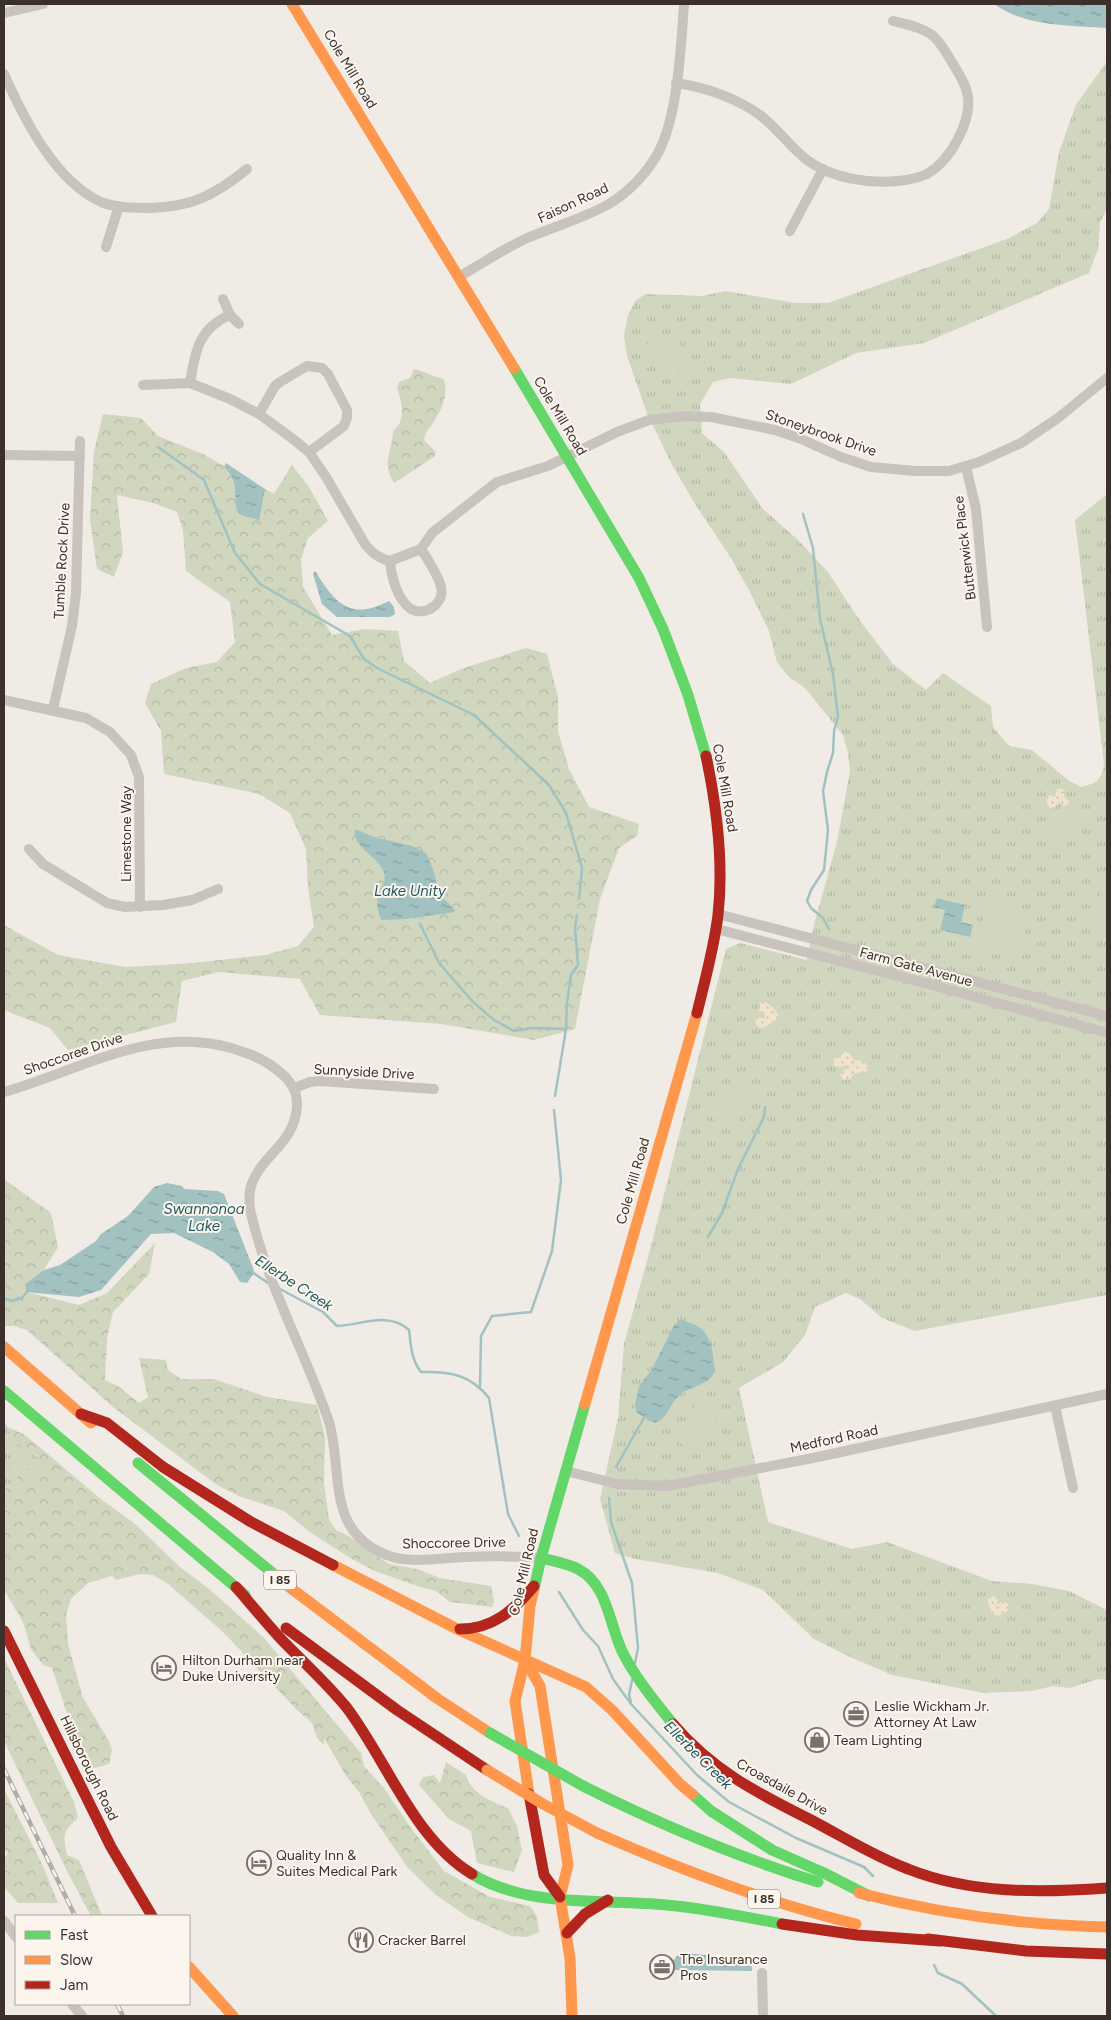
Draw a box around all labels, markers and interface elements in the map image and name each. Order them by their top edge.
street label: Cole Mill Road [320,26,380,112]
street label: Faison Road [535,179,611,227]
street label: Cole Mill Road [530,373,590,459]
street label: Stoneybrook Drive [763,406,879,460]
street label: Butterwick Place [950,495,980,601]
street label: Tumble Rock Drive [50,502,74,619]
street label: Cole Mill Road [709,743,741,833]
street label: Limestone Way [118,785,135,882]
water label: Lake Unity [374,882,447,900]
street label: Farm Gate Avenue [858,944,975,990]
street label: Shoccoree Drive [21,1029,125,1079]
street label: Sunnyside Drive [313,1061,415,1083]
street label: Cole Mill Road [613,1136,653,1226]
water label: Swannonoa Lake [164,1200,245,1235]
water label: Ellerbe Creek [252,1251,337,1315]
street label: Medford Road [788,1421,880,1457]
street label: Cole Mill Road [506,1527,542,1617]
street label: Shoccoree Drive [402,1534,506,1552]
road number: I 85 [264,1570,296,1590]
place label: Hilton Durham near Duke University [182,1652,304,1685]
hotel icon: Hilton Durham near Duke University [151,1655,177,1681]
place label: Leslie Wickham Jr. Attorney At Law [874,1698,989,1731]
office icon: Leslie Wickham Jr. Attorney At Law [843,1701,869,1727]
street label: Hillsborough Road [56,1713,122,1823]
water label: Ellerbe Creek [660,1717,736,1793]
shop icon: Team Lighting [804,1727,830,1753]
place label: Team Lighting [834,1732,922,1749]
street label: Croasdaile Drive [733,1755,831,1819]
place label: Quality Inn & Suites Medical Park [276,1847,398,1880]
hotel icon: Quality Inn & Suites Medical Park [246,1850,272,1876]
road number: I 85 [748,1890,780,1908]
legend [15,1915,190,2005]
text: Fast [60,1926,89,1944]
restaurant icon: Cracker Barrel [348,1927,374,1953]
place label: Cracker Barrel [378,1932,466,1949]
text: Slow [60,1951,93,1969]
place label: The Insurance Pros [680,1951,768,1984]
office icon: The Insurance Pros [649,1954,675,1980]
text: Jam [60,1976,88,1994]

